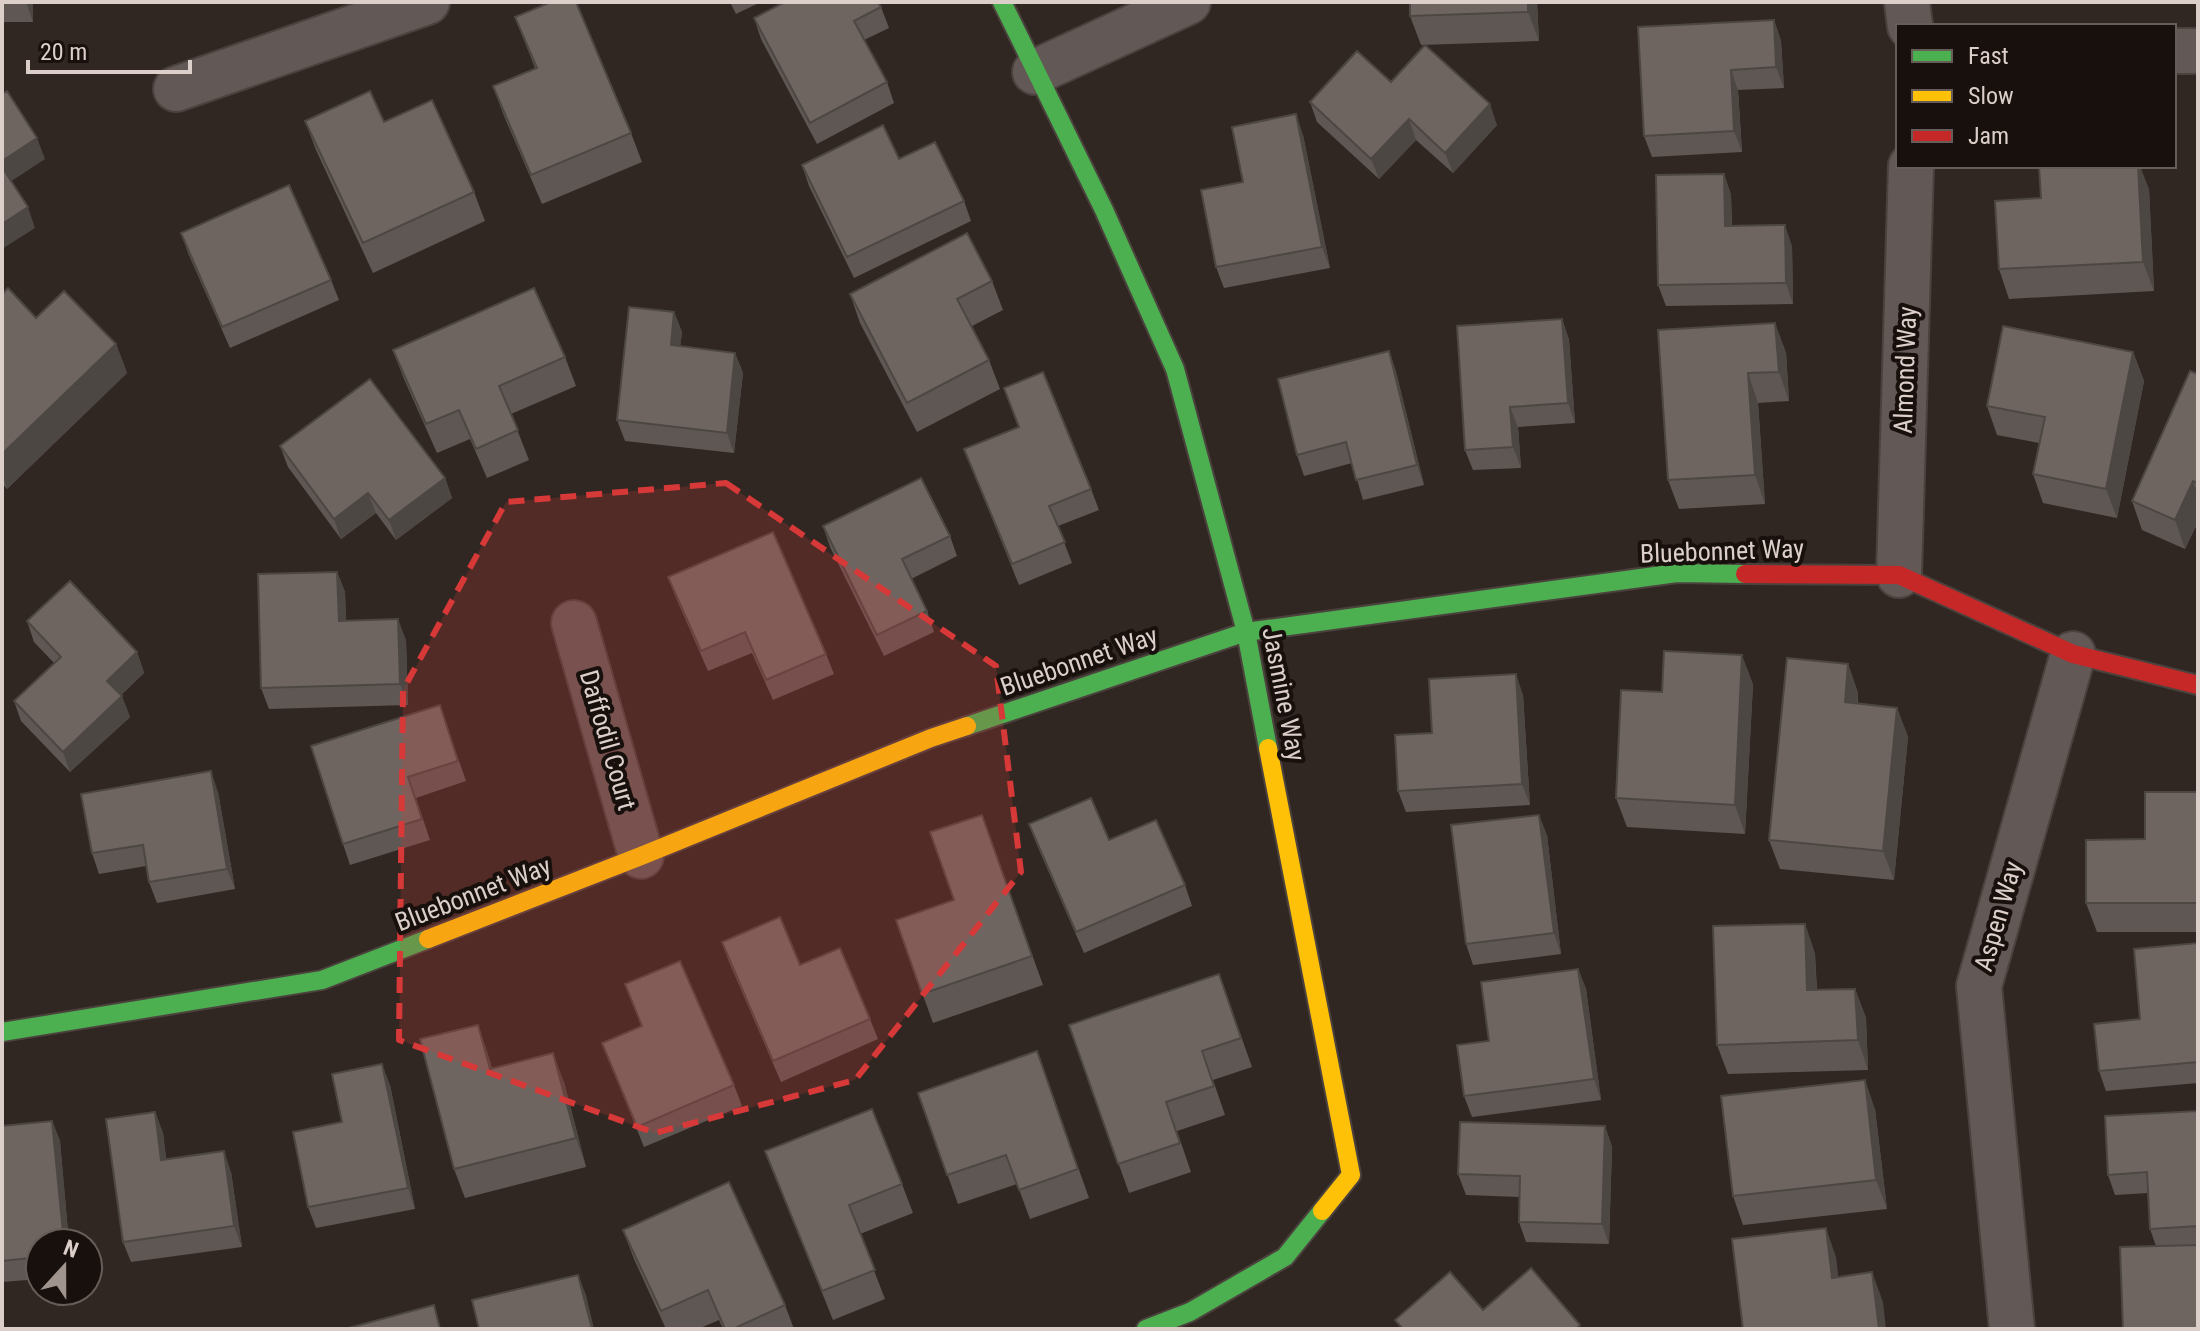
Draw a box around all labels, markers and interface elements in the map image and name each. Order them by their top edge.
scale bar [28,24,190,74]
legend [1896,24,2176,168]
text: 20 m [40,38,87,66]
text: Fast [1968,42,2009,70]
text: Slow [1968,82,2014,110]
text: Jam [1968,122,2009,150]
street label: Almond Way [1888,306,1922,434]
street label: Bluebonnet Way [1639,533,1805,569]
street label: Bluebonnet Way [996,620,1162,702]
street label: Jasmine Way [1256,625,1312,764]
street label: Daffodil Court [574,667,642,813]
street label: Bluebonnet Way [391,850,555,937]
street label: Aspen Way [1968,857,2028,974]
north arrow [24,1227,104,1307]
text: N [60,1235,82,1263]

